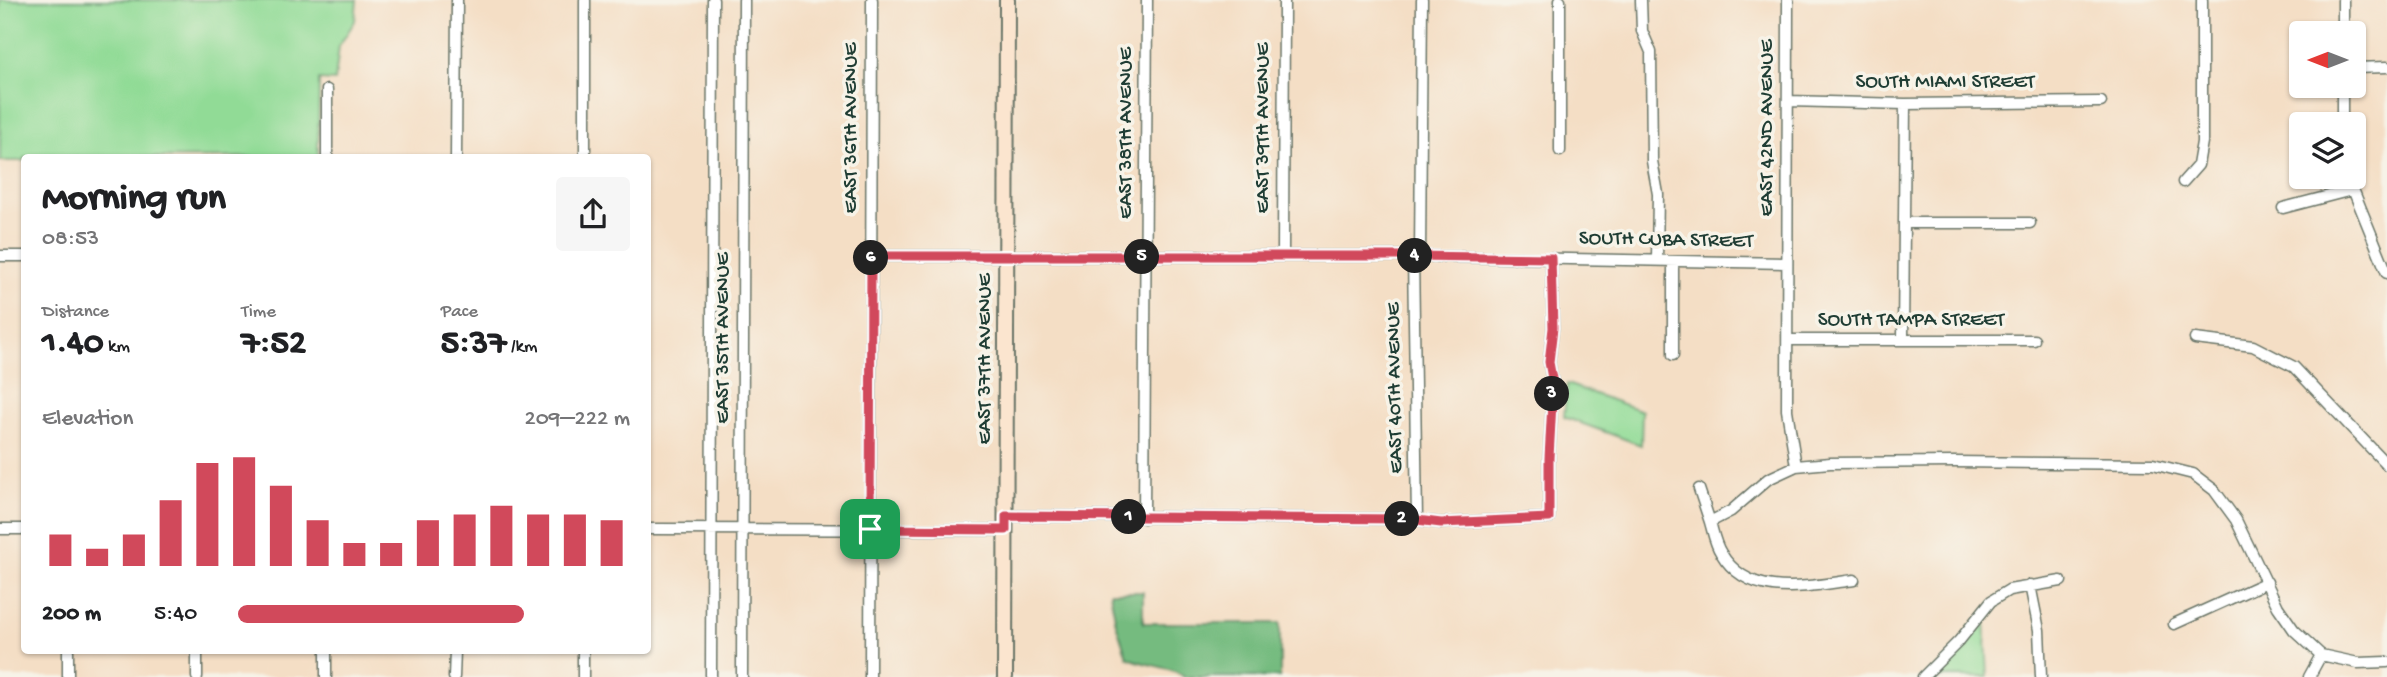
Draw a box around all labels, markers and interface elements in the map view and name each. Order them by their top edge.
north arrow [2289,21,2366,98]
map controls [2289,21,2366,189]
street label: EAST 42ND AVENUE [1756,39,1781,216]
street label: EAST 36TH AVENUE [840,42,865,213]
street label: EAST 39TH AVENUE [1252,42,1277,213]
street label: EAST 38TH AVENUE [1115,46,1140,219]
street label: SOUTH MIAMI STREET [1855,71,2036,96]
button: layers [2289,112,2366,189]
button: share [556,177,630,251]
text: Morning run [42,178,226,222]
text: 08:53 [42,226,99,253]
street label: SOUTH CUBA STREET [1579,227,1754,255]
pin: 4 [1398,238,1432,274]
pin: 6 [854,240,888,276]
pin: 5 [1124,240,1160,274]
text: 4 [1410,244,1419,267]
text: 5 [1137,245,1147,268]
text: 6 [866,246,875,269]
street label: EAST 35TH AVENUE [712,251,737,424]
street label: EAST 37TH AVENUE [974,272,999,445]
text: Distance [42,301,109,324]
text: Time [241,301,276,324]
text: Pace [441,301,478,324]
street label: EAST 40TH AVENUE [1382,301,1410,474]
street label: SOUTH TAMPA STREET [1818,309,2005,334]
text: 1.40 [42,324,104,365]
text: 7:52 [241,324,306,365]
text: 5:37 [441,324,506,365]
text: km [104,336,130,359]
text: /km [506,336,537,359]
pin: 3 [1534,376,1570,412]
text: 3 [1547,382,1556,405]
text: Elevation [42,406,133,433]
text: 209–222 m [524,406,630,433]
pin [840,499,900,559]
pin: 1 [1112,500,1146,534]
pin: 2 [1384,502,1420,536]
text: 1 [1125,505,1132,528]
text: 2 [1397,507,1406,530]
icon: arrive [851,510,889,548]
text: 200 m [42,601,101,628]
text: 5:40 [154,601,197,628]

